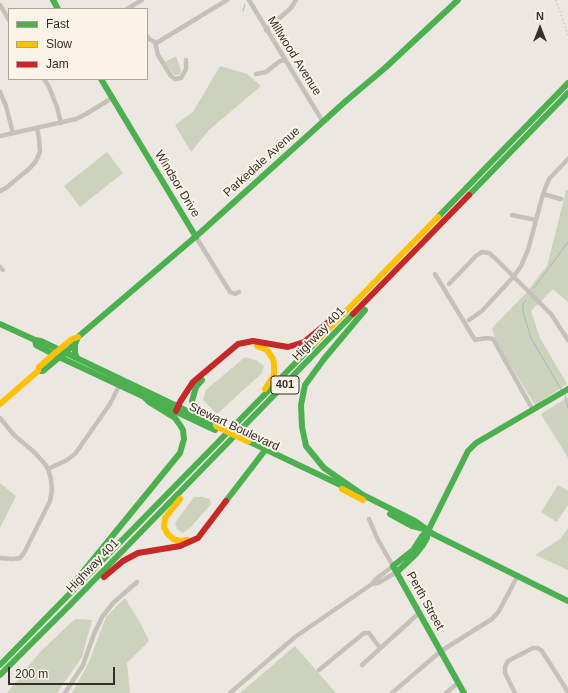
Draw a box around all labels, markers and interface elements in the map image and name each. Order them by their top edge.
legend [8,8,148,80]
north arrow [520,8,560,48]
text: N [536,10,544,22]
street label: Millwood Avenue [264,14,324,98]
text: Fast [46,17,69,31]
text: Slow [46,37,72,51]
text: Jam [46,57,69,71]
street label: Parkedale Avenue [221,124,303,200]
street label: Windsor Drive [151,148,203,220]
street label: Highway 401 [290,304,348,364]
road number: 401 [271,376,299,394]
street label: Stewart Boulevard [187,400,281,454]
street label: Highway 401 [64,536,122,596]
street label: Perth Street [403,570,447,632]
scale bar [10,659,117,685]
text: 200 m [15,667,48,681]

